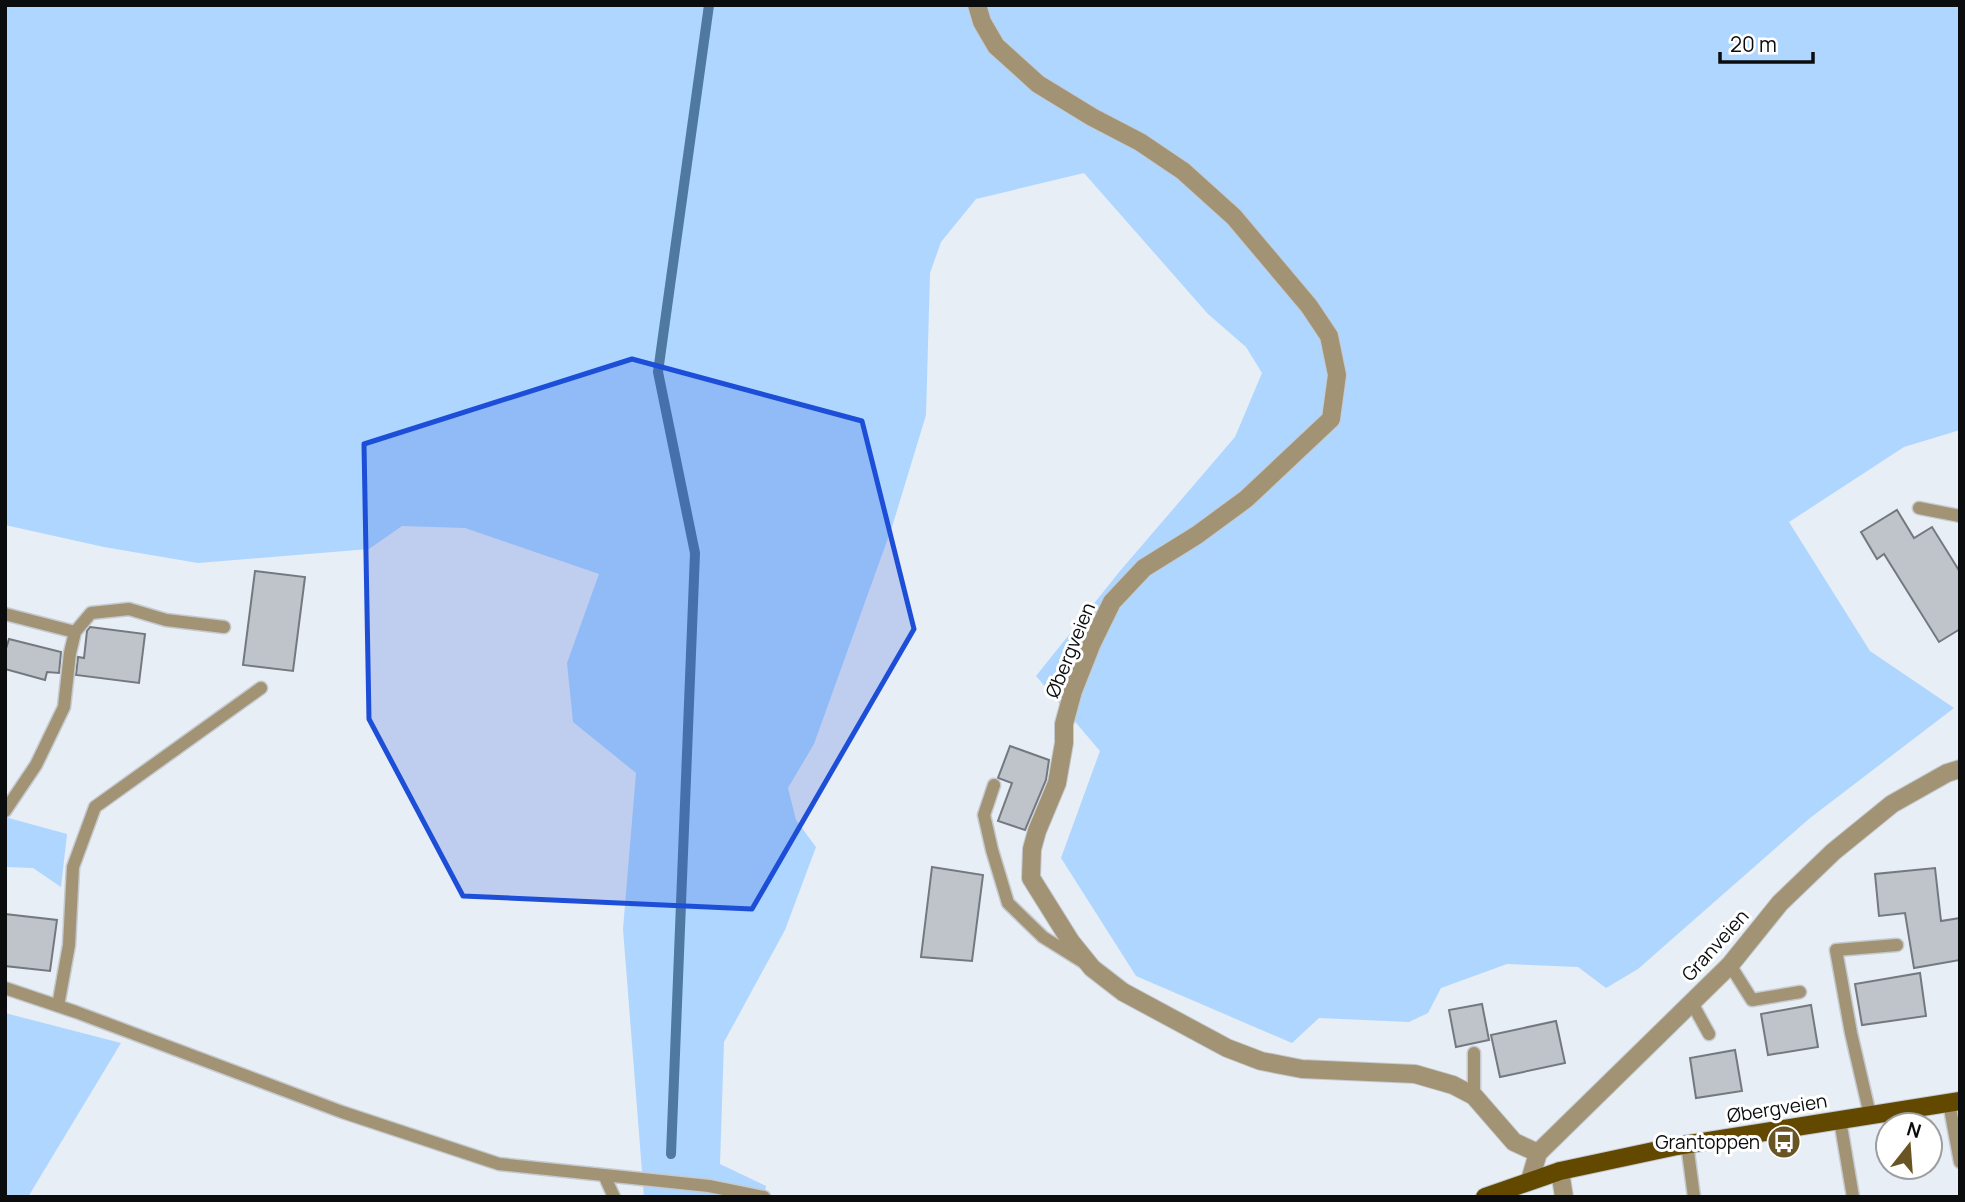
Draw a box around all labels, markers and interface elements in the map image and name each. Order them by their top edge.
scale bar [1720,21,1813,65]
text: 20 m [1730,30,1777,58]
street label: Øbergveien [1039,598,1101,702]
street label: Granveien [1676,903,1754,987]
street label: Øbergveien [1725,1087,1829,1129]
north arrow [1874,1111,1944,1181]
text: N [1904,1115,1924,1144]
bus stop icon: Grantoppen [1765,1123,1803,1161]
place label: Grantoppen [1655,1129,1760,1155]

